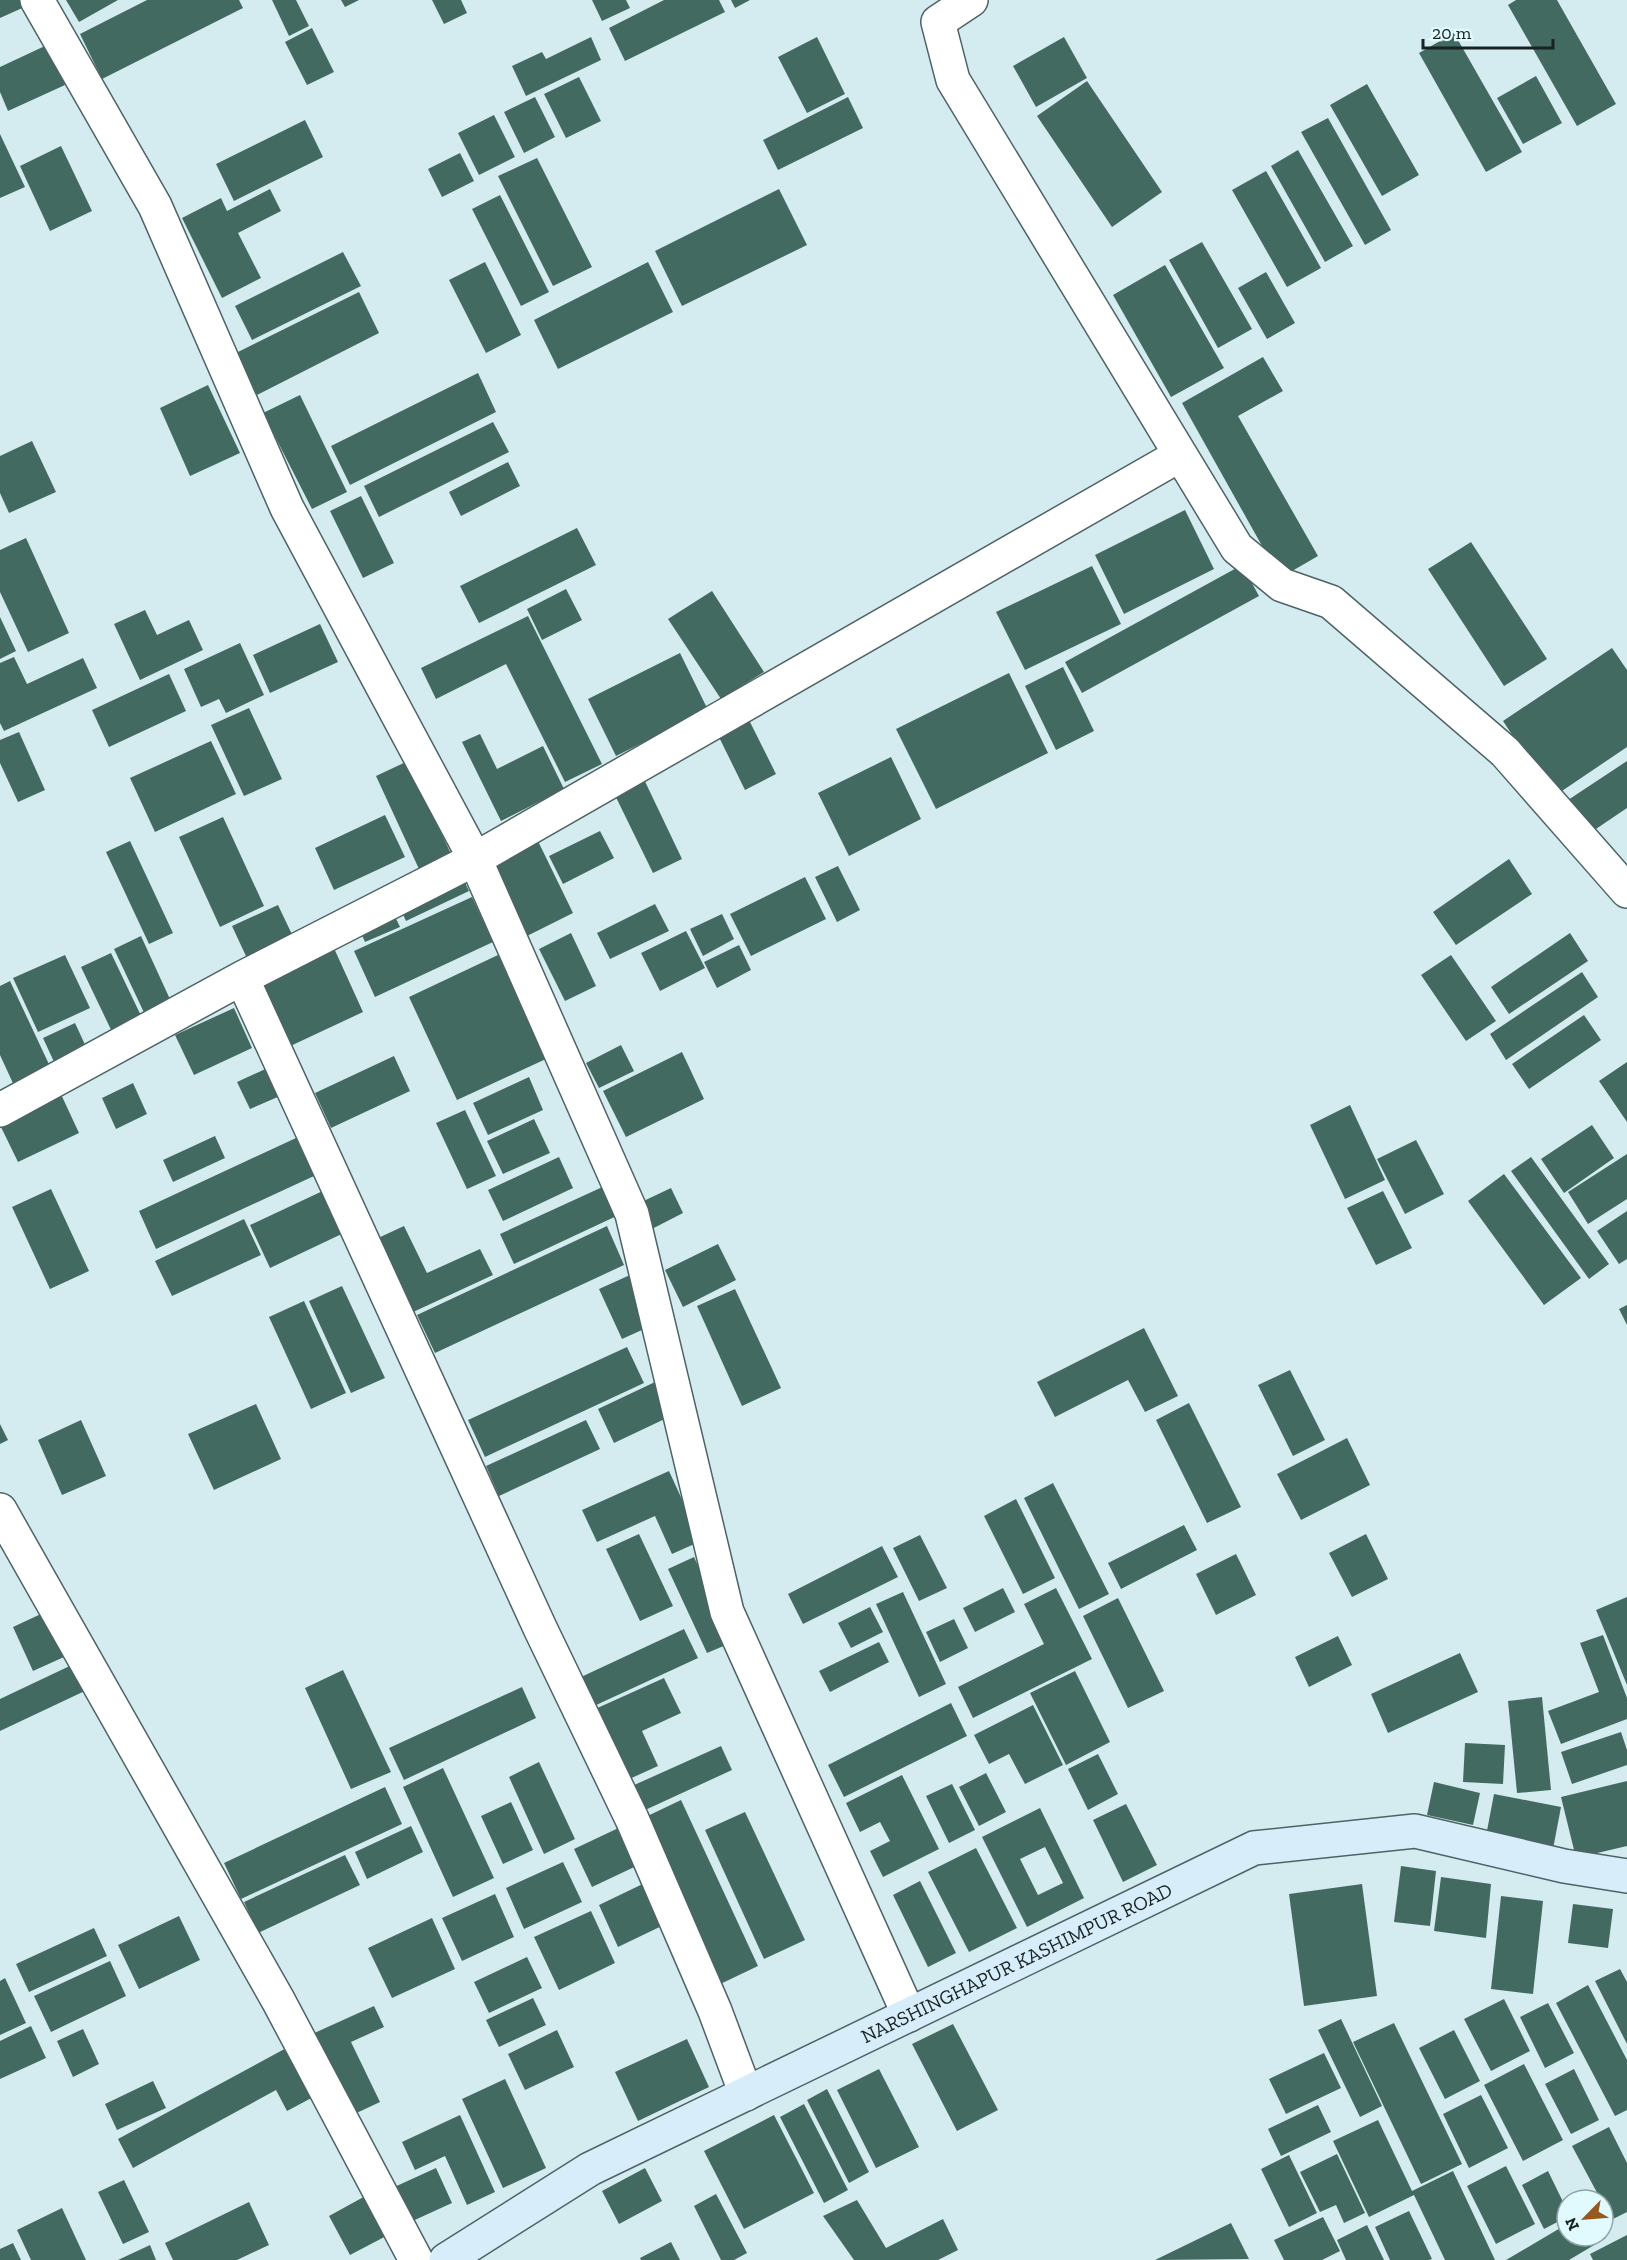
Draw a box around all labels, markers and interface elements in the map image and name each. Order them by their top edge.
scale bar [1423,12,1554,50]
text: 20 m [1432,22,1472,44]
street label: NARSHINGHAPUR KASHIMPUR ROAD [857,1877,1176,2048]
north arrow [1555,2188,1615,2248]
text: N [1561,2215,1583,2234]

